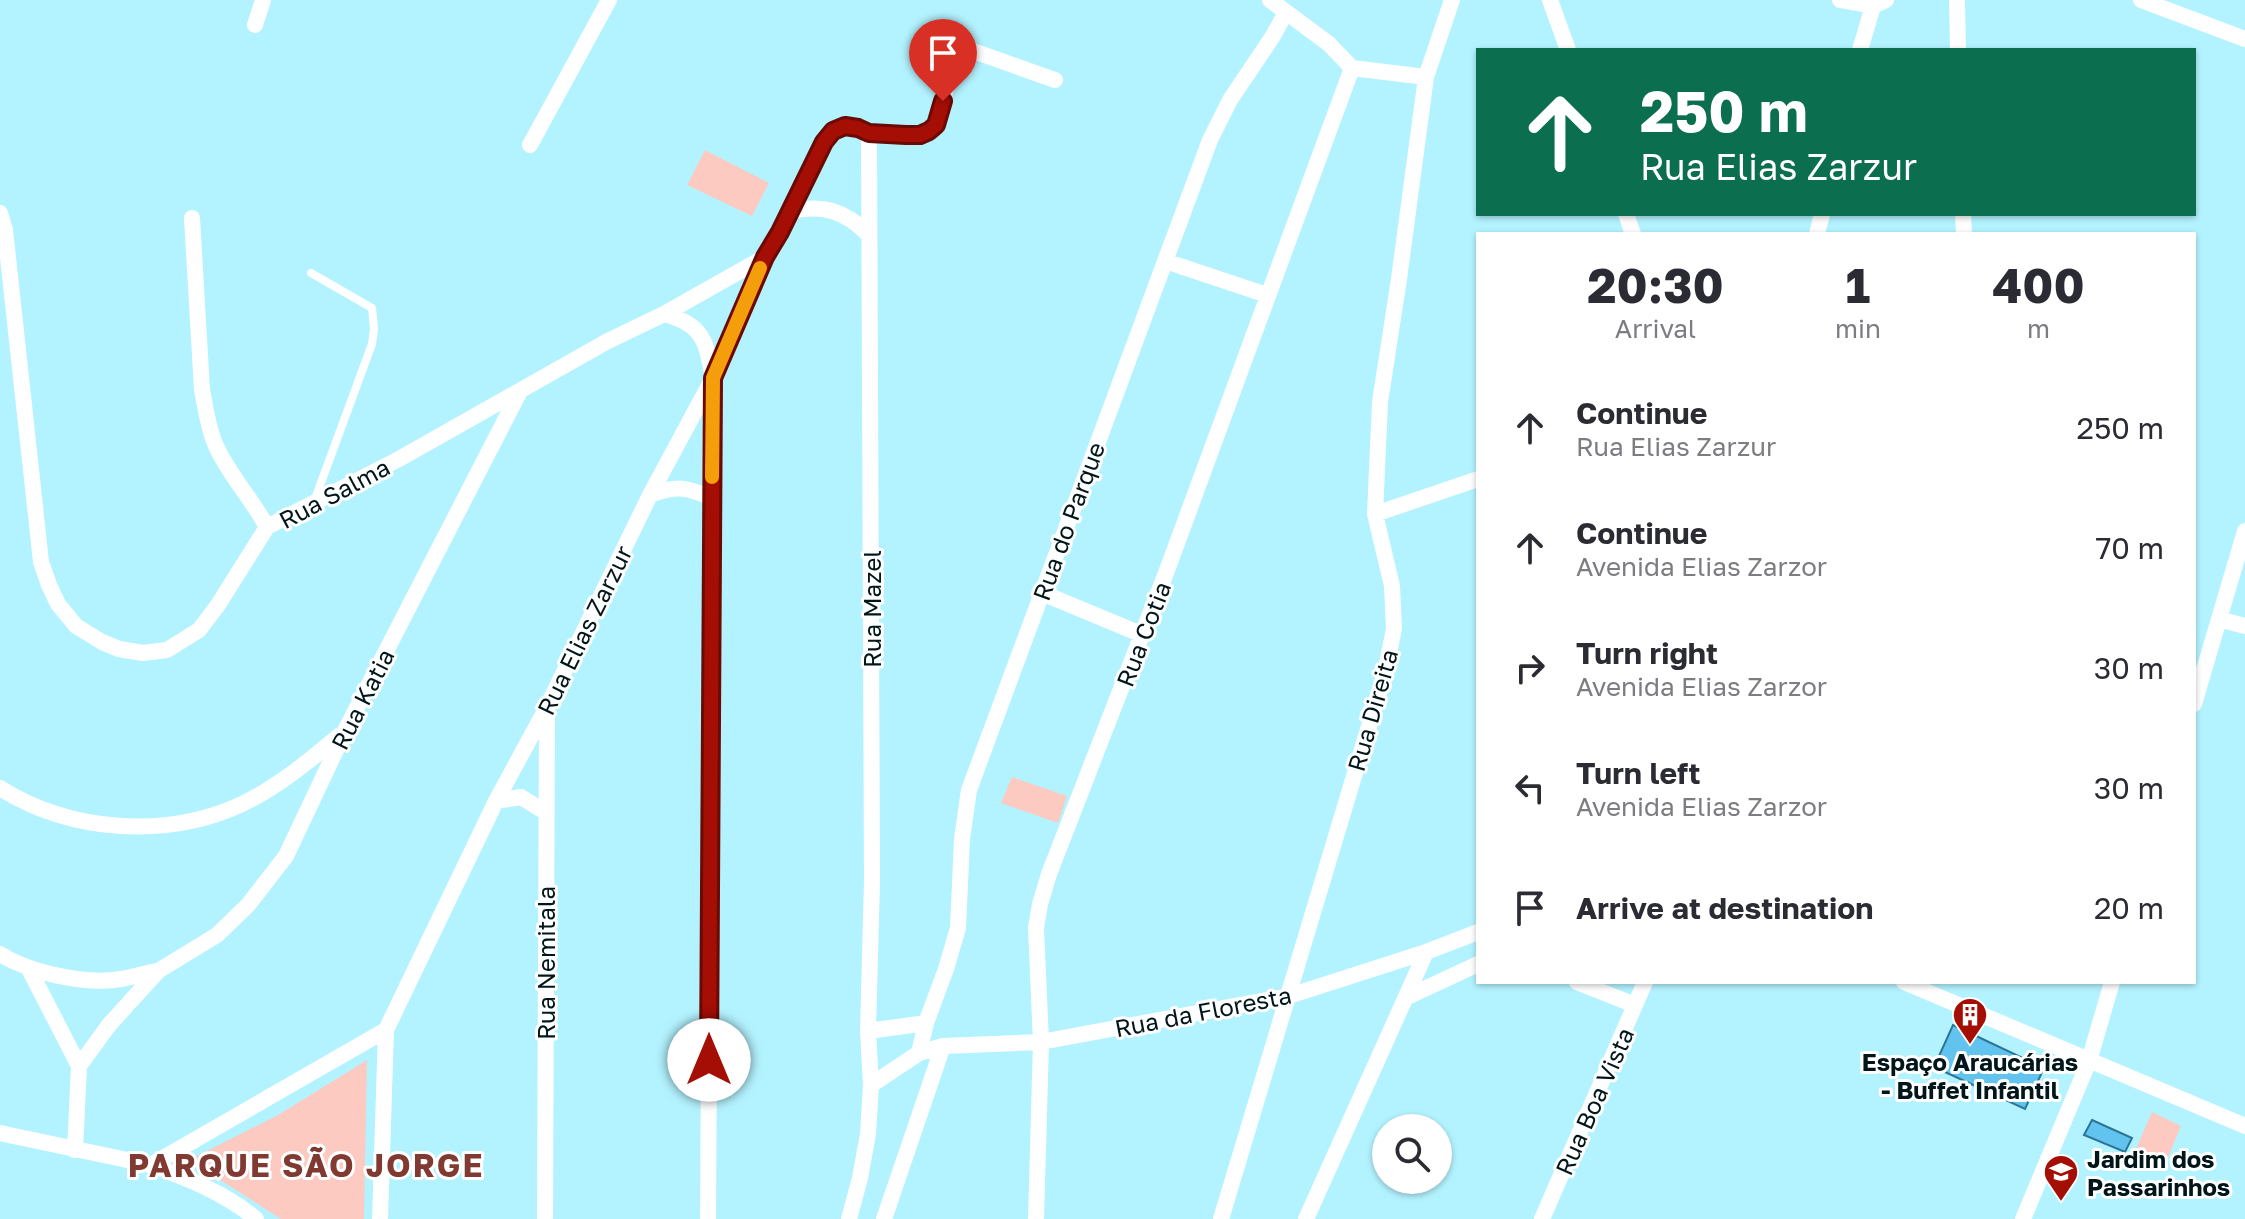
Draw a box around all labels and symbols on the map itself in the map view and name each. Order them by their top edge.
pin [909,19,977,101]
street label: Rua do Parque [1026,438,1110,604]
street label: Rua Salma [274,452,394,534]
street label: Rua Elias Zarzur [530,541,638,719]
street label: Rua Mazel [857,550,886,668]
street label: Rua Cotia [1110,577,1176,691]
street label: Rua Katia [324,644,400,754]
street label: Rua Direita [1341,646,1403,774]
street label: Rua Nemitala [531,886,560,1040]
street label: Rua da Floresta [1112,980,1294,1042]
building icon: Espaço Araucárias - Buffet Infantil [1951,996,1989,1046]
position arrow [667,1018,751,1102]
street label: Rua Boa Vista [1549,1023,1639,1179]
place label: Espaço Araucárias - Buffet Infantil [1862,1047,2078,1104]
place label: Jardim dos Passarinhos [2087,1144,2230,1201]
district label: PARQUE SÃO JORGE [128,1146,484,1184]
school or university icon: Jardim dos Passarinhos [2042,1153,2080,1203]

